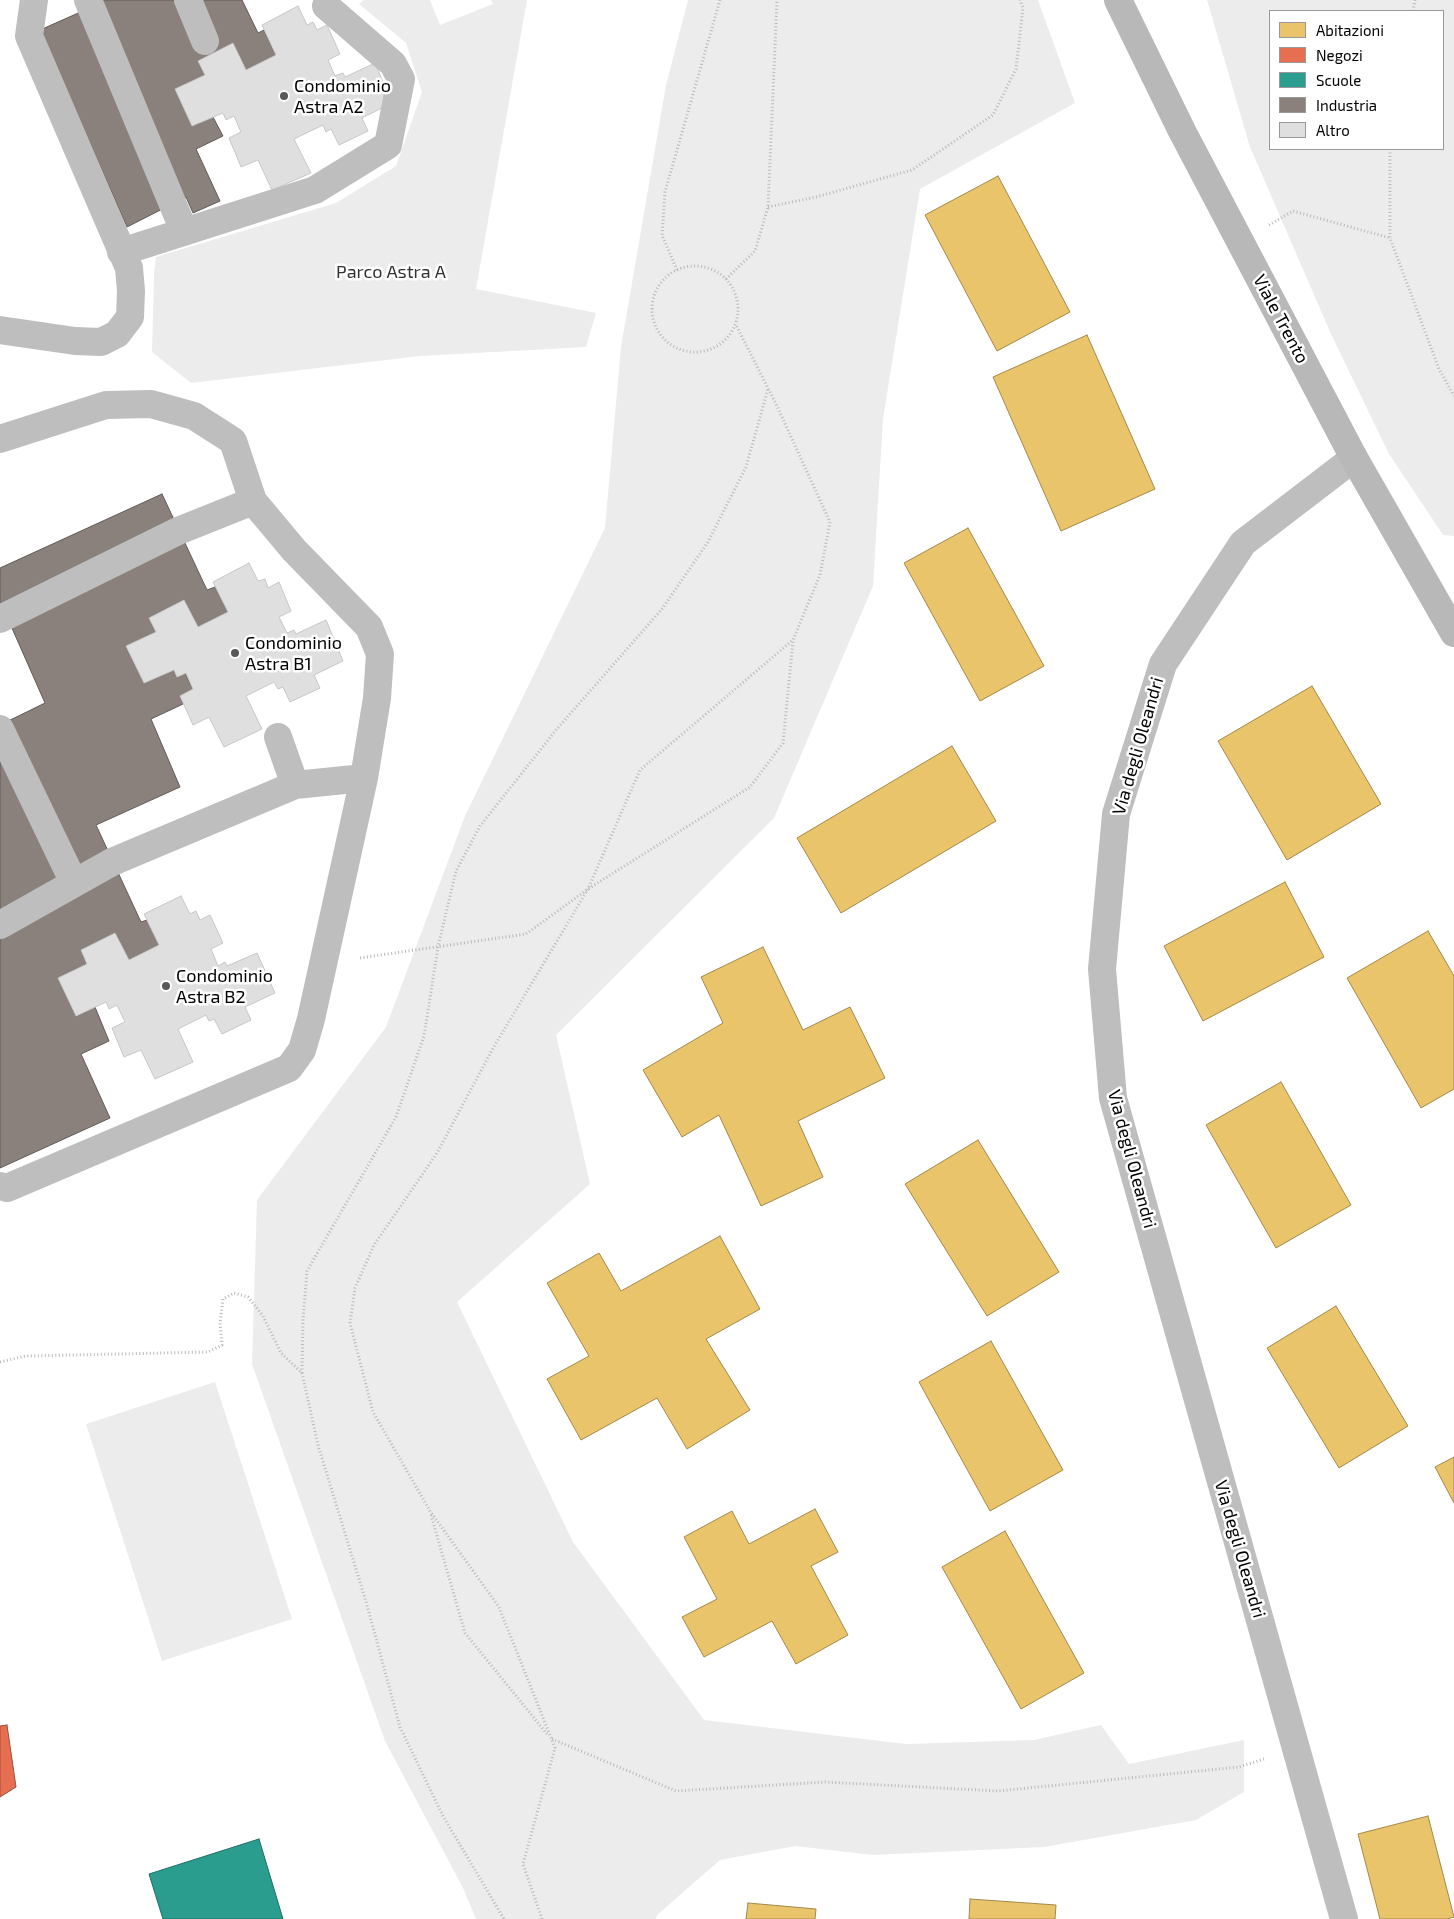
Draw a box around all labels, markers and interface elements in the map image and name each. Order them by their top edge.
legend [1269,10,1444,150]
text: Abitazioni [1316,21,1384,39]
text: Negozi [1316,46,1363,64]
text: Scuole [1316,71,1361,89]
place label: Condominio Astra A2 [294,75,391,118]
marker: Condominio Astra A2 [278,90,290,102]
text: Industria [1316,96,1377,114]
text: Altro [1316,121,1350,139]
park label: Parco Astra A [336,261,446,283]
street label: Viale Trento [1249,271,1313,367]
place label: Condominio Astra B1 [245,632,342,674]
marker: Condominio Astra B1 [229,647,241,659]
street label: Via degli Oleandri [1108,675,1168,817]
place label: Condominio Astra B2 [176,965,273,1008]
marker: Condominio Astra B2 [160,980,172,992]
street label: Via degli Oleandri [1103,1087,1161,1231]
street label: Via degli Oleandri [1210,1478,1270,1620]

